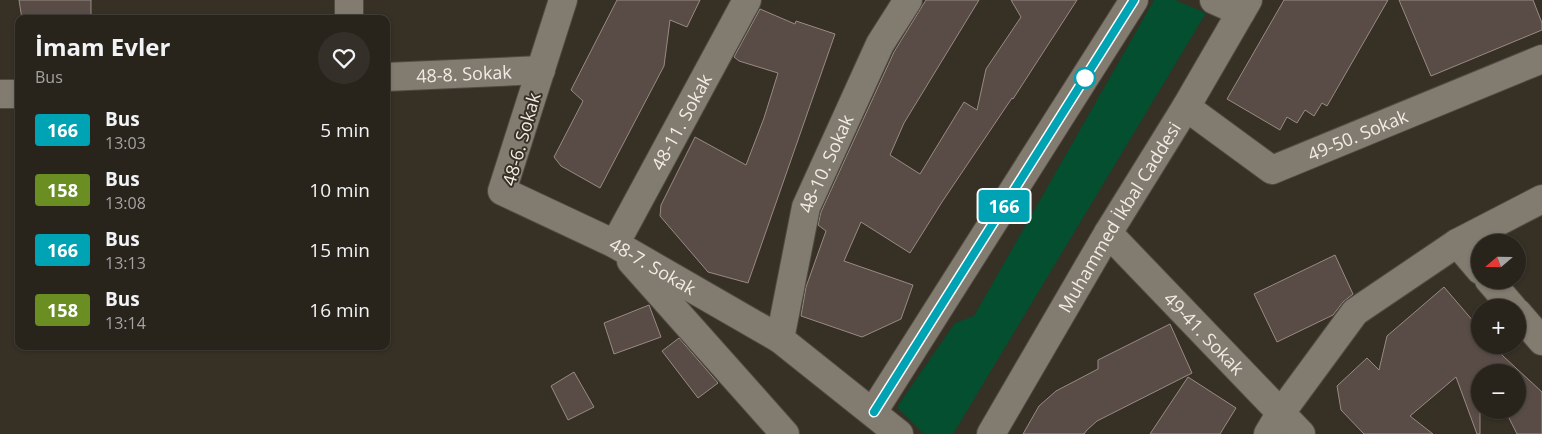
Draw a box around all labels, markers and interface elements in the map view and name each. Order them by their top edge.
text: İmam Evler [35,30,170,63]
button: heart [318,32,370,84]
street label: 48-8. Sokak [416,59,513,88]
text: Bus [35,66,63,88]
unlabelled marker [1074,67,1096,89]
street label: 48-11. Sokak [645,69,717,174]
street label: 48-6. Sokak [496,89,546,188]
street label: 49-50. Sokak [1304,103,1412,166]
text: Bus [105,106,140,132]
street label: 48-10. Sokak [793,110,859,215]
text: 5 min [320,117,370,143]
street label: Muhammed İkbal Caddesi [1052,117,1186,317]
text: 166 [47,118,78,142]
text: 13:03 [105,132,146,154]
text: Bus [105,166,140,192]
text: 10 min [309,177,370,203]
text: 158 [47,178,78,202]
line badge: 166 [975,190,1033,222]
text: 13:08 [105,192,146,214]
text: 166 [989,194,1019,218]
text: Bus [105,226,140,252]
street label: 48-7. Sokak [605,232,701,300]
north arrow [1471,234,1526,289]
map controls [1471,234,1526,419]
text: 15 min [309,237,370,263]
text: 166 [47,238,78,262]
text: 13:13 [105,252,146,274]
text: Bus [105,286,140,312]
street label: 49-41. Sokak [1159,287,1250,380]
text: 16 min [309,297,370,323]
text: 158 [47,298,78,322]
button: + [1471,299,1526,354]
text: 13:14 [105,312,146,334]
button: − [1471,364,1526,419]

